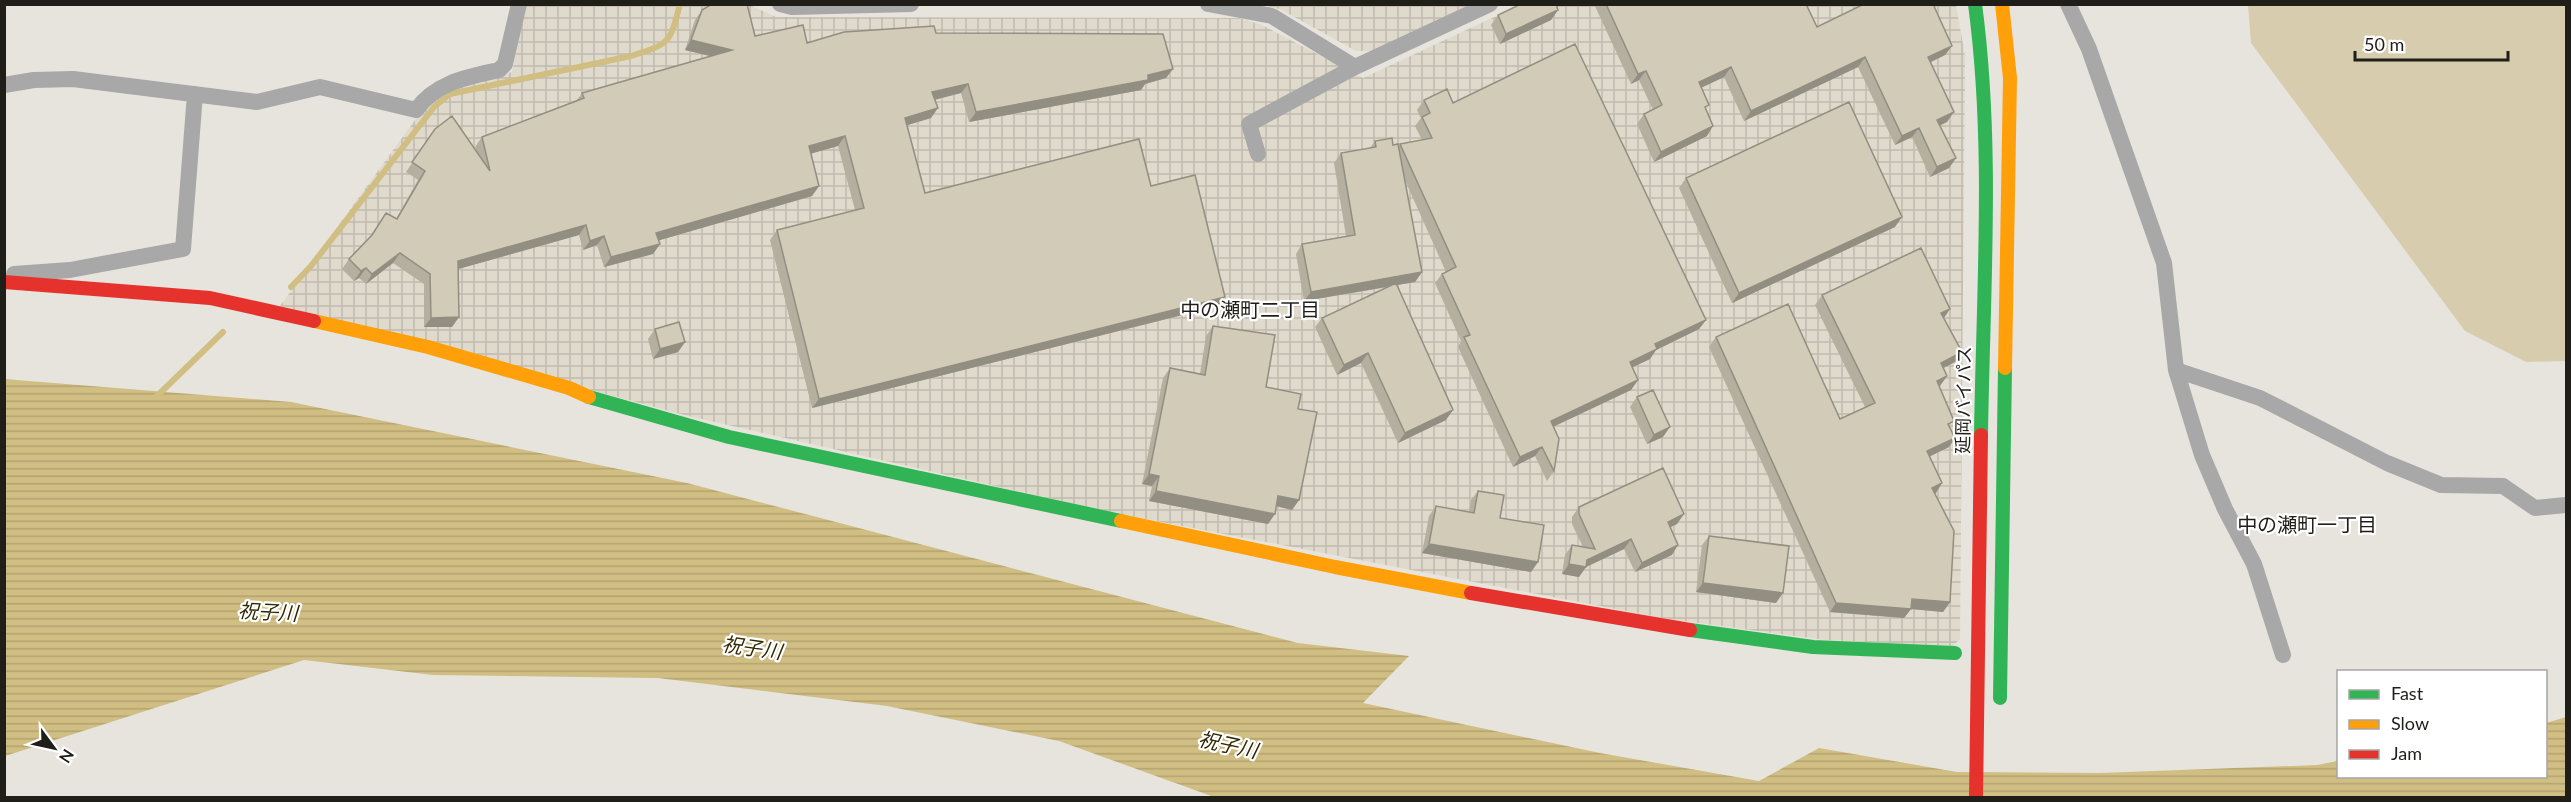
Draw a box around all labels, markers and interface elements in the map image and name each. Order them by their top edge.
scale bar [2355,24,2508,62]
text: 50 m [2364,33,2404,55]
district label: 中の瀬町二丁目 [1180,297,1320,321]
street label: 延岡バイパス [1951,346,1975,454]
district label: 中の瀬町一丁目 [2237,512,2377,536]
water label: 祝子川 [237,597,301,625]
water label: 祝子川 [721,631,785,663]
legend [2337,670,2547,778]
text: Fast [2391,682,2424,704]
text: Slow [2391,712,2429,734]
north arrow [24,718,84,778]
water label: 祝子川 [1196,726,1262,762]
text: Jam [2391,742,2422,764]
text: N [56,746,78,767]

